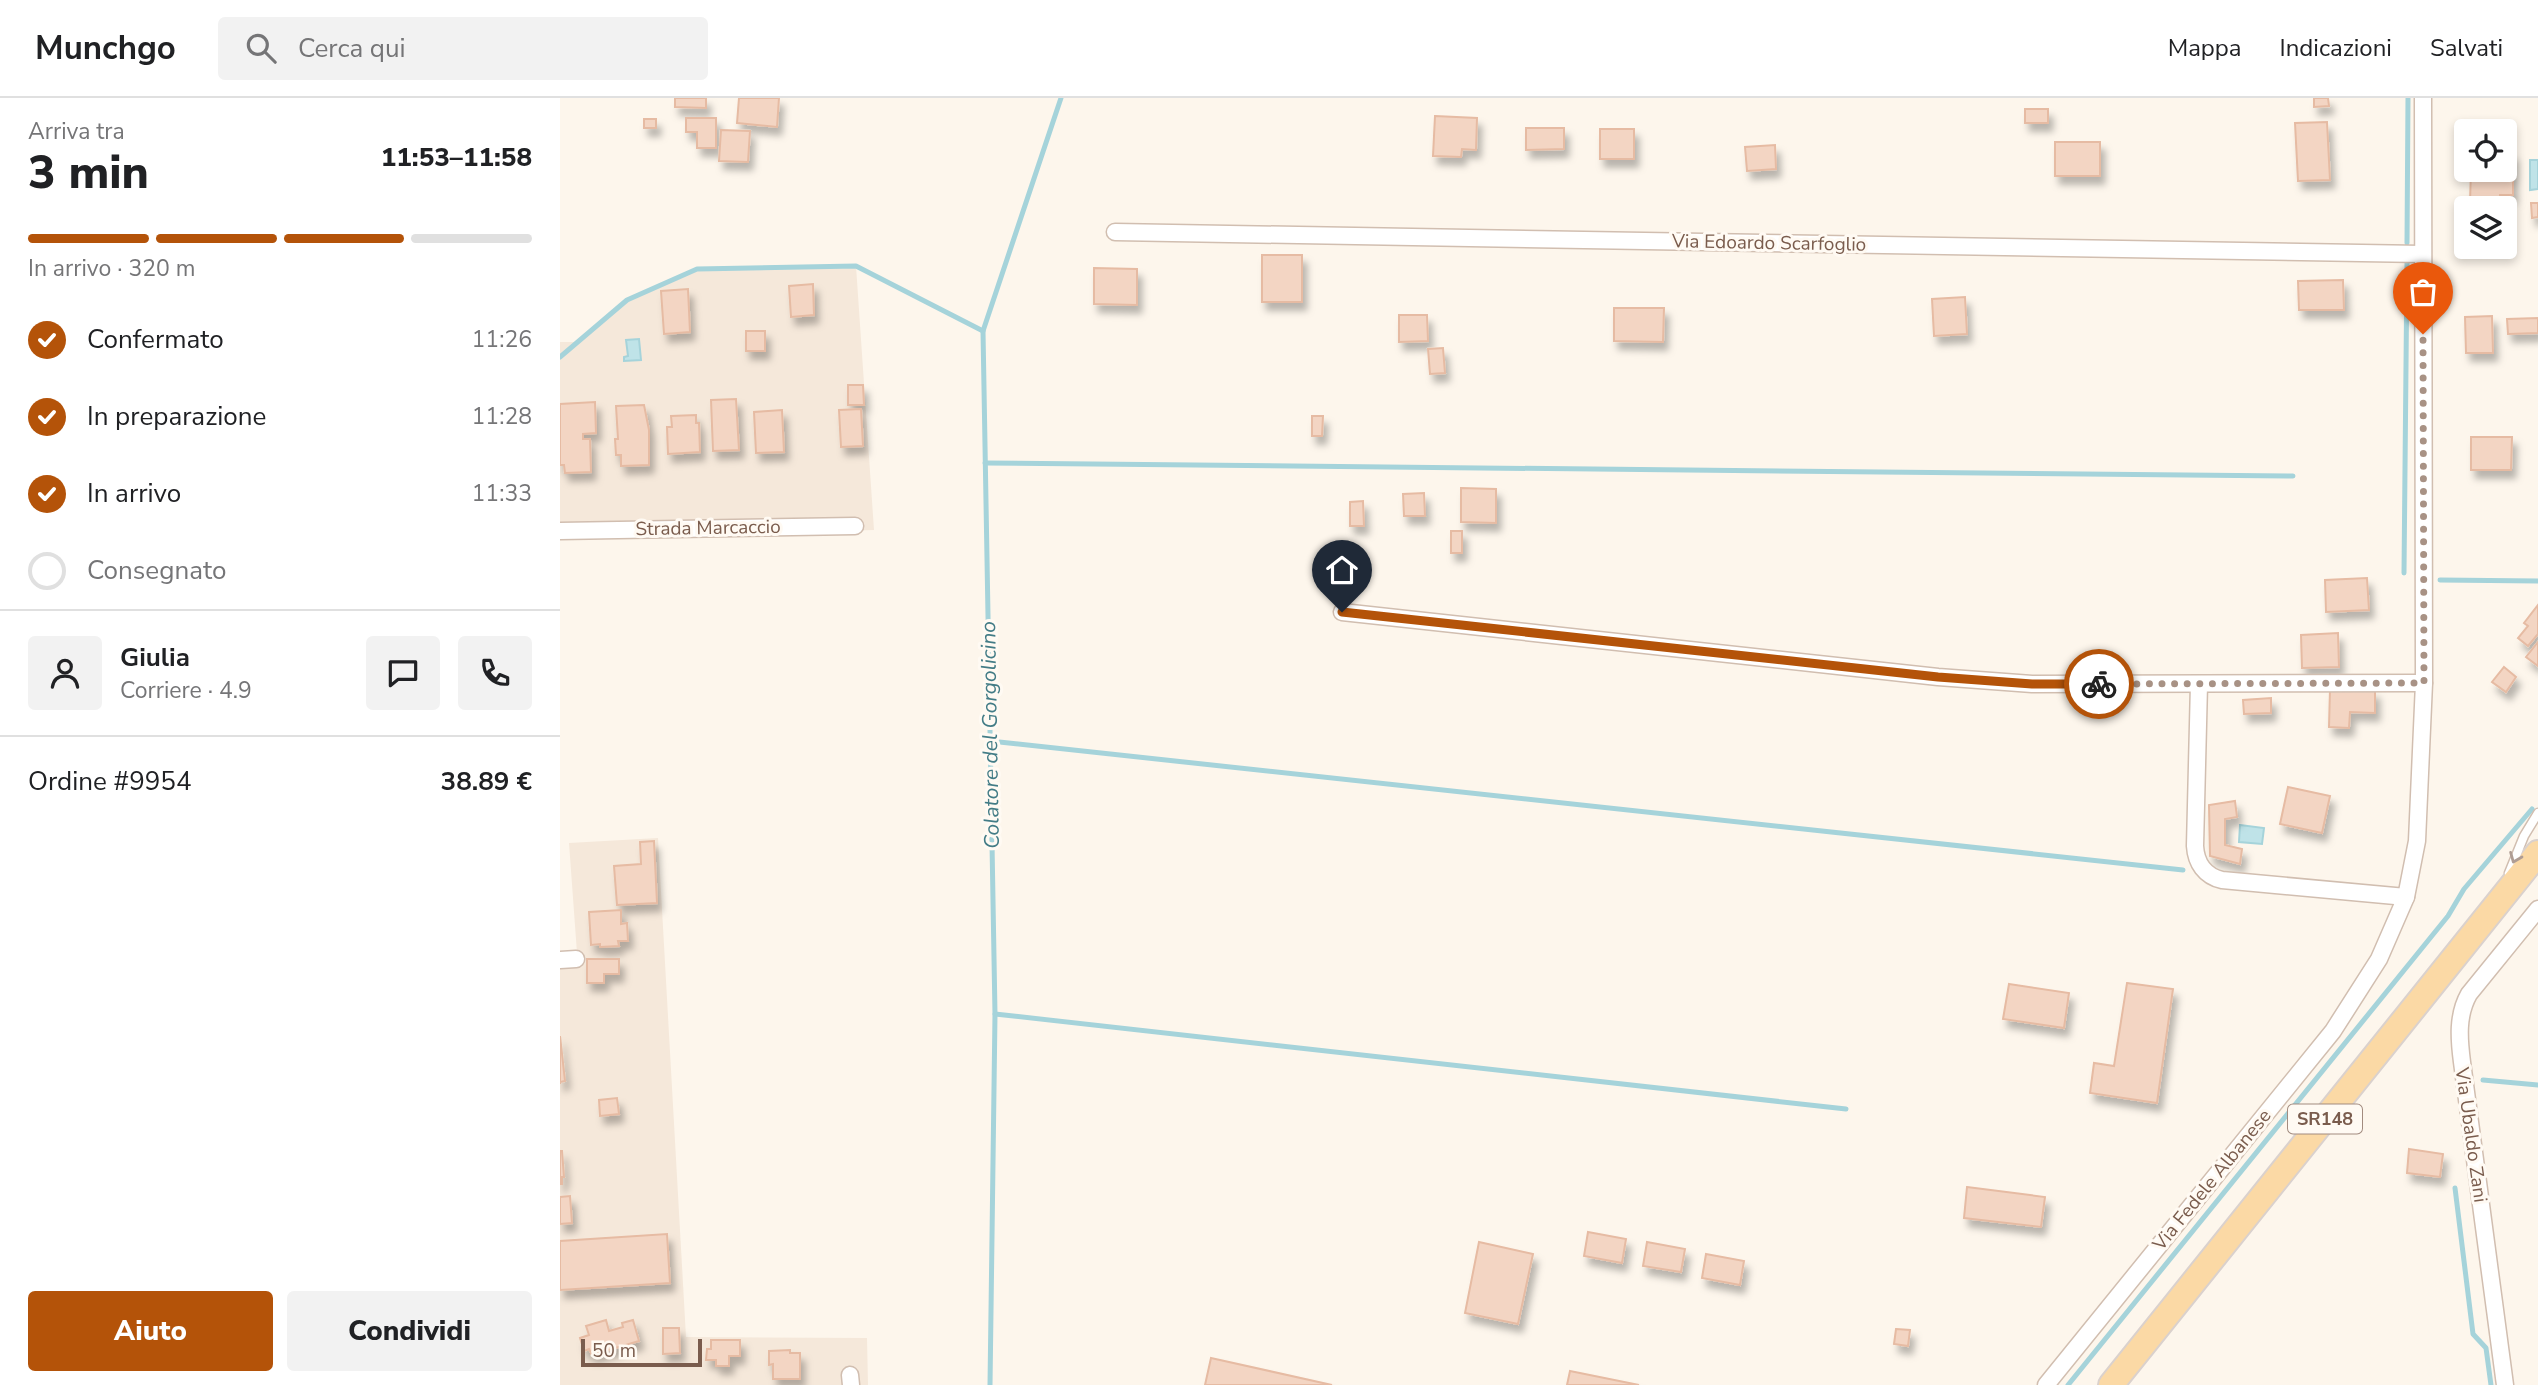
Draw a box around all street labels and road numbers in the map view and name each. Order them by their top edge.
street label: Via Edoardo Scarfoglio [1671,228,1866,258]
street label: Strada Marcaccio [635,514,781,542]
street label: Via Ubaldo Zani [2449,1065,2493,1204]
street label: Via Fedele Albanese [2146,1104,2277,1257]
road number: SR148 [2288,1104,2362,1134]

